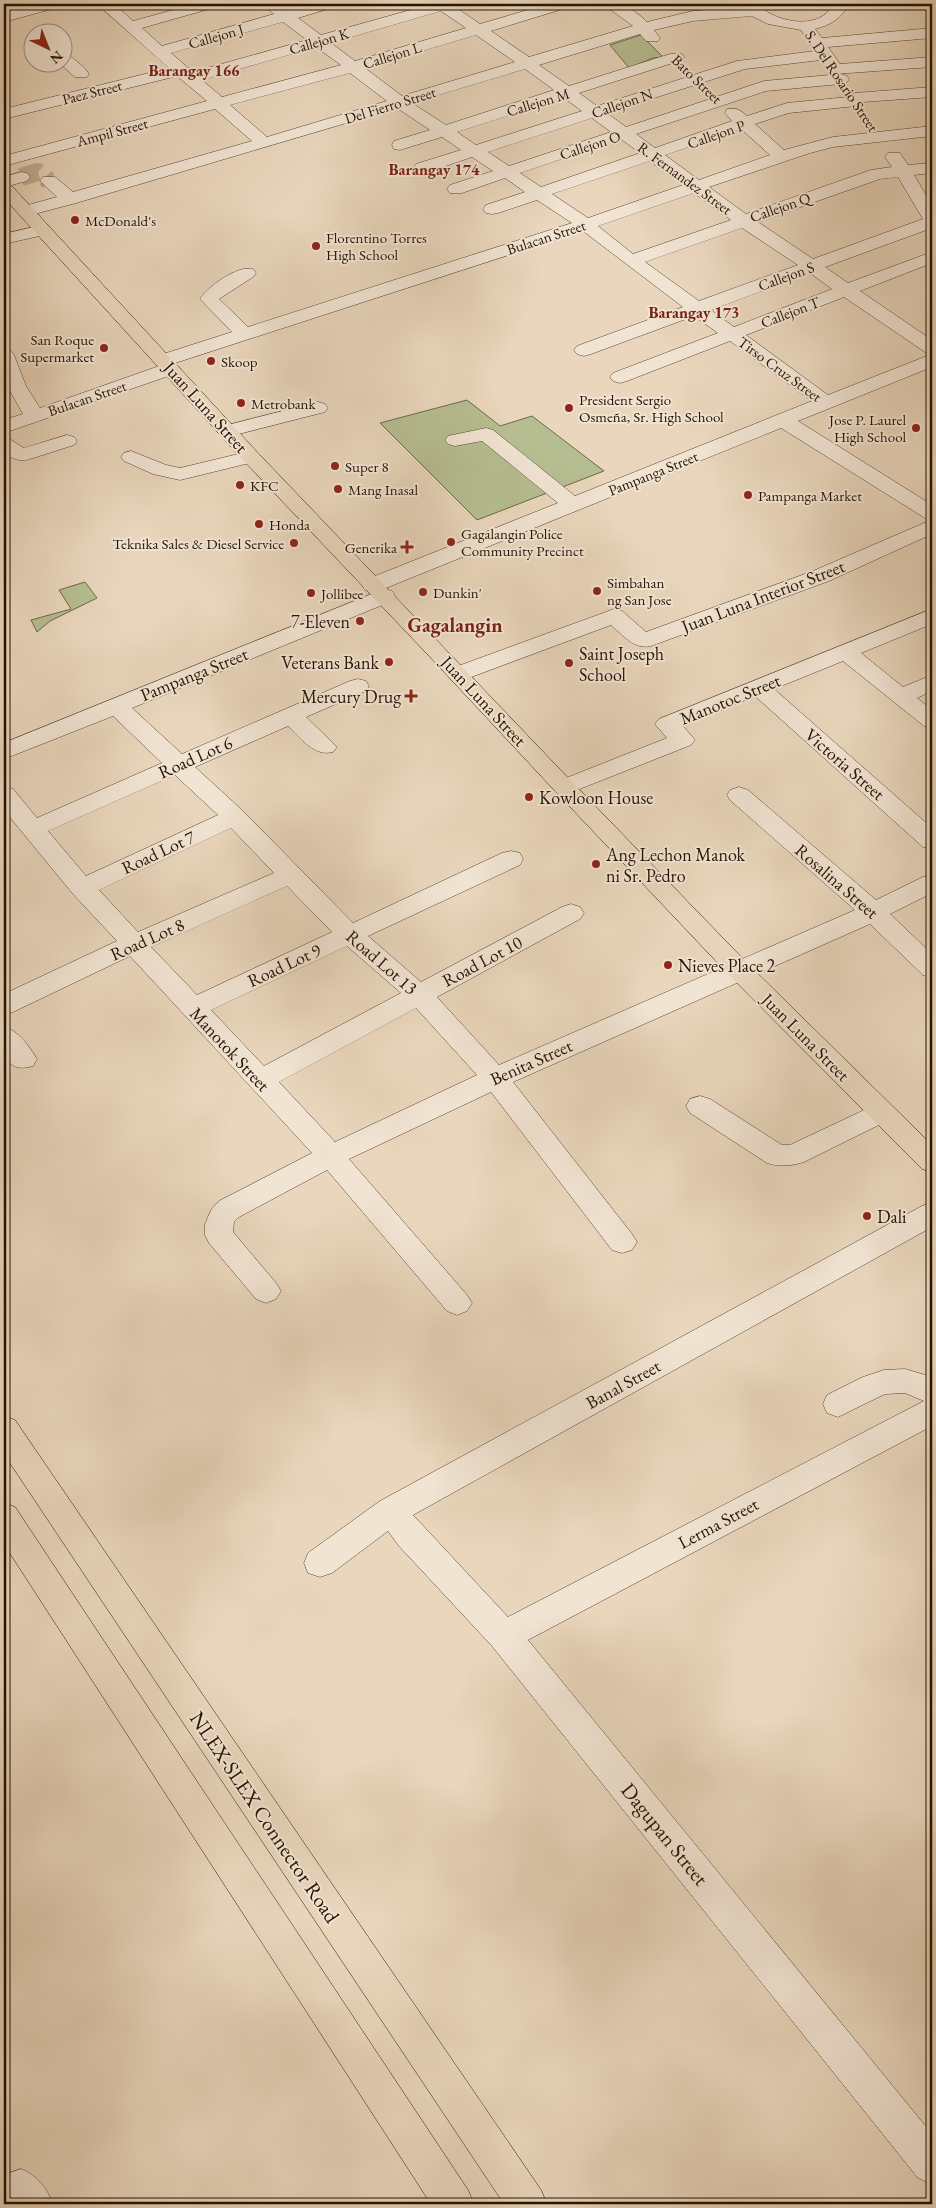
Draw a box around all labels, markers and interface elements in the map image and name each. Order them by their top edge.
street label: Callejon J [186,19,246,53]
north arrow [22,22,72,72]
street label: Callejon K [287,23,352,59]
street label: S. Del Rosario Street [801,27,883,136]
street label: Callejon L [360,37,424,73]
text: N [46,47,67,68]
street label: Bato Street [668,50,726,108]
district label: Barangay 166 [148,60,240,81]
street label: Paez Street [60,75,124,109]
street label: Del Fierro Street [342,82,438,128]
street label: Callejon M [504,83,572,121]
street label: Callejon N [589,84,655,122]
street label: Ampil Street [73,113,150,151]
street label: Callejon P [685,115,747,153]
street label: Callejon O [557,126,623,164]
street label: R. Fernandez Street [634,137,736,219]
district label: Barangay 174 [388,159,480,180]
street label: Callejon Q [747,187,815,226]
place label: McDonald's [85,211,156,230]
marker: McDonald's [69,214,81,226]
street label: Bulacan Street [504,215,588,259]
place label: Florentino Torres High School [326,228,427,264]
marker: Florentino Torres High School [310,240,322,252]
street label: Callejon S [755,257,817,295]
street label: Callejon T [758,292,823,332]
district label: Barangay 173 [648,302,740,323]
place label: San Roque Supermarket [20,330,94,366]
street label: Tirso Cruz Street [734,332,826,406]
marker: San Roque Supermarket [98,342,110,354]
place label: Skoop [221,352,258,371]
street label: Juan Luna Street [157,355,253,458]
marker: Skoop [205,355,217,367]
street label: Bulacan Street [45,376,129,420]
place label: President Sergio Osmeña, Sr. High School [579,390,724,426]
place label: Metrobank [251,394,317,413]
marker: Metrobank [235,397,247,409]
marker: President Sergio Osmeña, Sr. High School [563,402,575,414]
place label: Jose P. Laurel High School [827,410,906,446]
marker: Jose P. Laurel High School [910,422,922,434]
street label: Pampanga Street [605,446,701,500]
place label: Super 8 [345,457,389,476]
marker: Super 8 [329,460,341,472]
place label: KFC [250,476,279,495]
marker: KFC [234,479,246,491]
place label: Mang Inasal [348,480,418,499]
marker: Mang Inasal [332,483,344,495]
place label: Pampanga Market [758,486,862,505]
marker: Pampanga Market [742,489,754,501]
place label: Honda [269,515,310,534]
marker: Honda [253,518,265,530]
place label: Gagalangin Police Community Precinct [461,524,584,560]
place label: Teknika Sales & Diesel Service [113,534,284,553]
marker: Gagalangin Police Community Precinct [445,536,457,548]
marker: Teknika Sales & Diesel Service [288,537,300,549]
place label: Generika [345,538,397,557]
marker: Generika [401,541,413,553]
street label: Juan Luna Interior Street [676,554,848,638]
place label: Simbahan ng San Jose [607,573,672,609]
place label: Dunkin' [433,583,482,602]
place label: Jollibee [319,584,364,603]
marker: Simbahan ng San Jose [591,585,603,597]
marker: Dunkin' [417,586,429,598]
marker: Jollibee [305,587,317,599]
place label: 7-Eleven [291,610,350,633]
district label: Gagalangin [408,612,502,638]
marker: 7-Eleven [354,615,366,627]
street label: Pampanga Street [137,642,251,706]
place label: Saint Joseph School [579,642,664,686]
street label: Juan Luna Street [435,649,532,751]
place label: Veterans Bank [281,651,380,674]
marker: Veterans Bank [383,656,395,668]
marker: Saint Joseph School [563,657,575,669]
street label: Manotoc Street [676,668,784,730]
place label: Mercury Drug [301,685,401,708]
marker: Mercury Drug [405,690,417,702]
street label: Victoria Street [800,723,890,805]
street label: Road Lot 6 [154,730,236,783]
place label: Kowloon House [539,786,653,809]
marker: Kowloon House [523,791,535,803]
street label: Road Lot 7 [118,825,199,879]
street label: Rosalina Street [790,838,884,924]
place label: Ang Lechon Manok ni Sr. Pedro [605,843,746,887]
marker: Ang Lechon Manok ni Sr. Pedro [590,858,602,870]
street label: Road Lot 8 [106,913,188,965]
street label: Road Lot 13 [342,925,422,999]
street label: Road Lot 10 [438,930,526,992]
street label: Road Lot 9 [244,938,325,992]
place label: Nieves Place 2 [678,954,776,977]
marker: Nieves Place 2 [662,959,674,971]
street label: Juan Luna Street [756,987,855,1086]
street label: Manotok Street [185,1002,275,1096]
street label: Benita Street [486,1034,576,1090]
place label: Dali [877,1205,907,1228]
marker: Dali [861,1210,873,1222]
street label: Banal Street [582,1354,665,1414]
street label: Lerma Street [674,1492,762,1554]
street label: NLEX-SLEX Connector Road [184,1706,346,1928]
street label: Dagupan Street [615,1777,715,1891]

